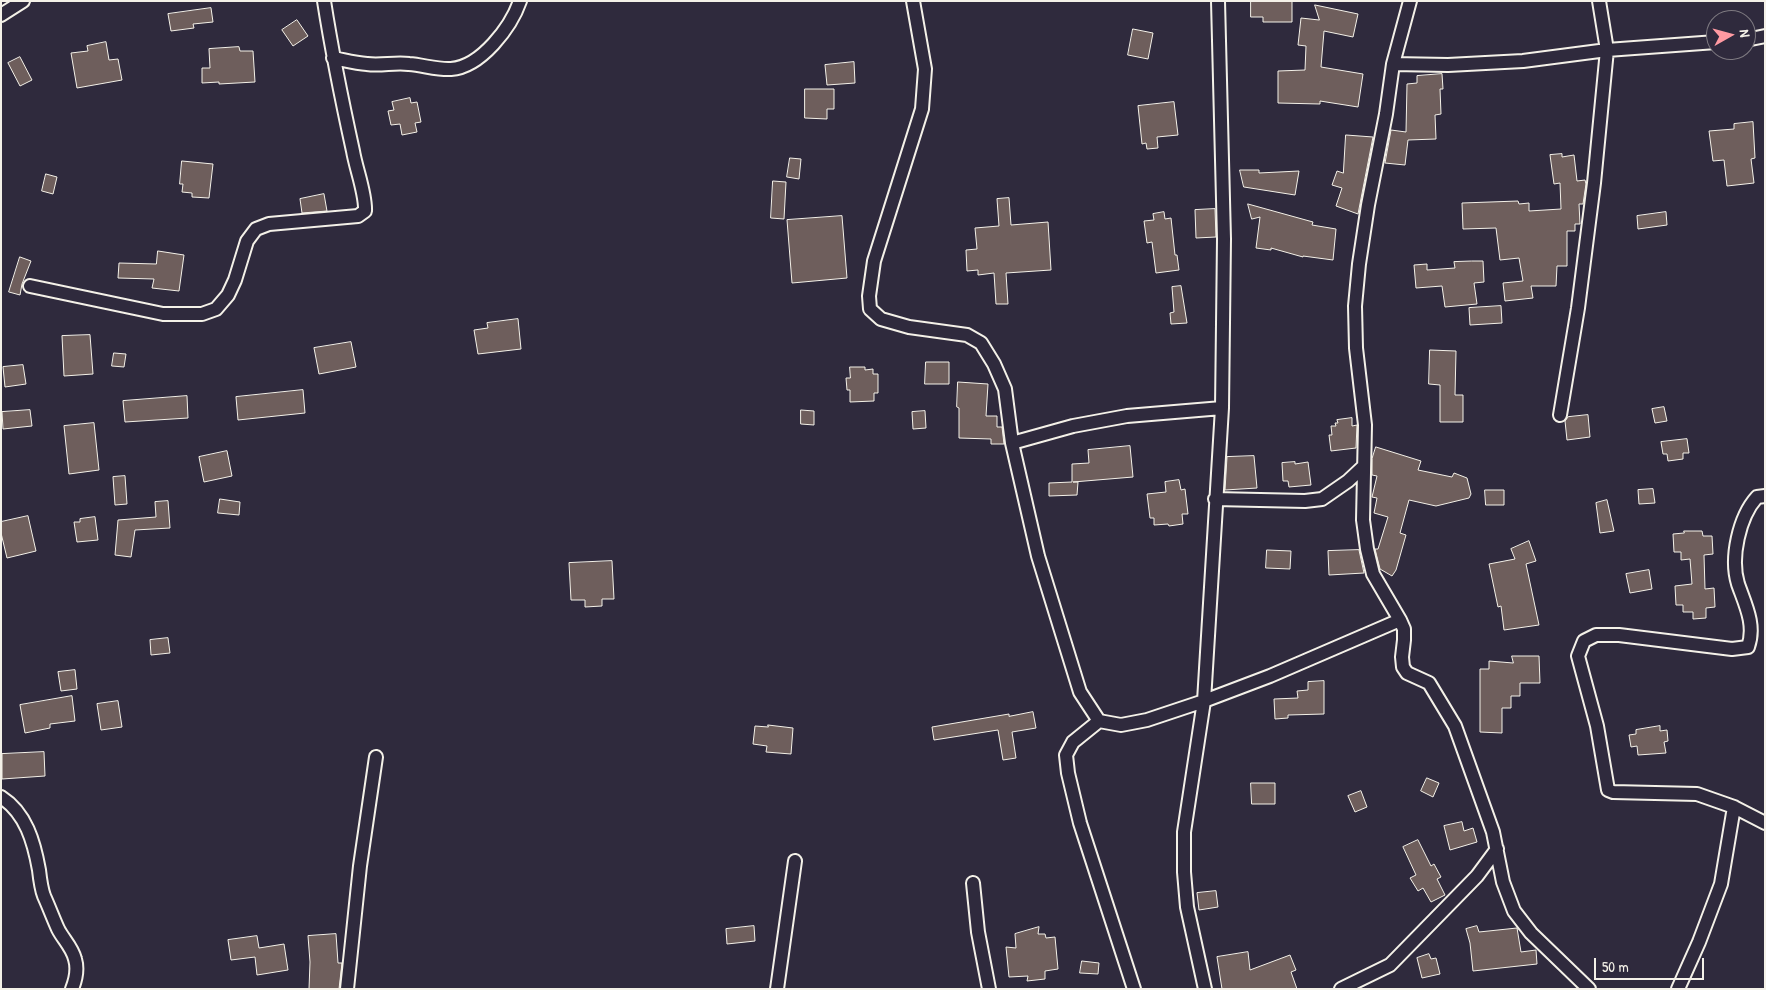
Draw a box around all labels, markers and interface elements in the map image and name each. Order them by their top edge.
north arrow [1706,10,1756,60]
text: N [1736,28,1755,38]
scale bar [1596,948,1706,980]
text: 50 m [1602,956,1629,977]

